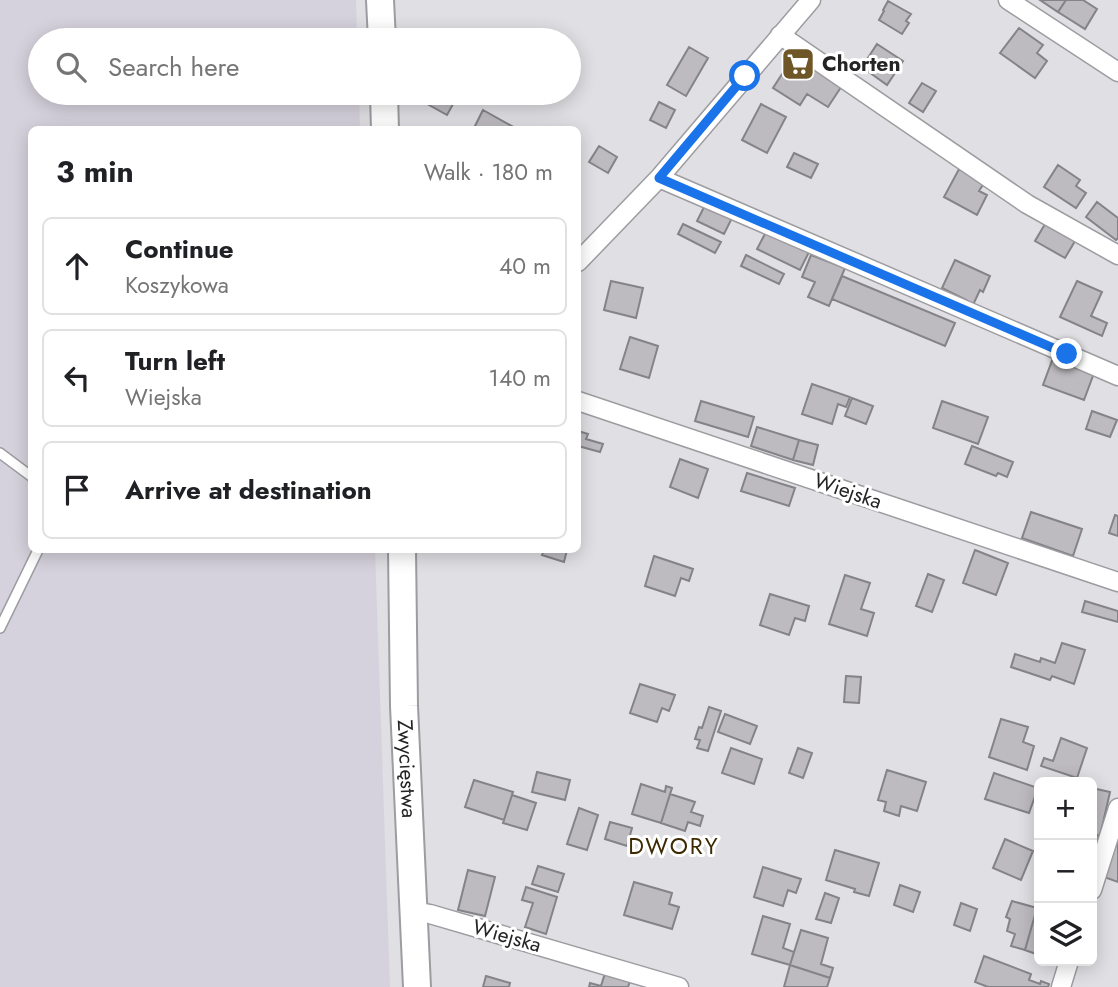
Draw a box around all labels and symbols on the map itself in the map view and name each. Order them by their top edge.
supermarket icon: Chorten [779,45,817,83]
place label: Chorten [822,49,900,79]
route start [729,60,760,91]
route end [1051,338,1082,369]
street label: Wiejska [810,465,886,517]
street label: Zwycięstwa [390,719,424,819]
district label: DWORY [628,829,720,863]
street label: Wiejska [469,912,545,960]

